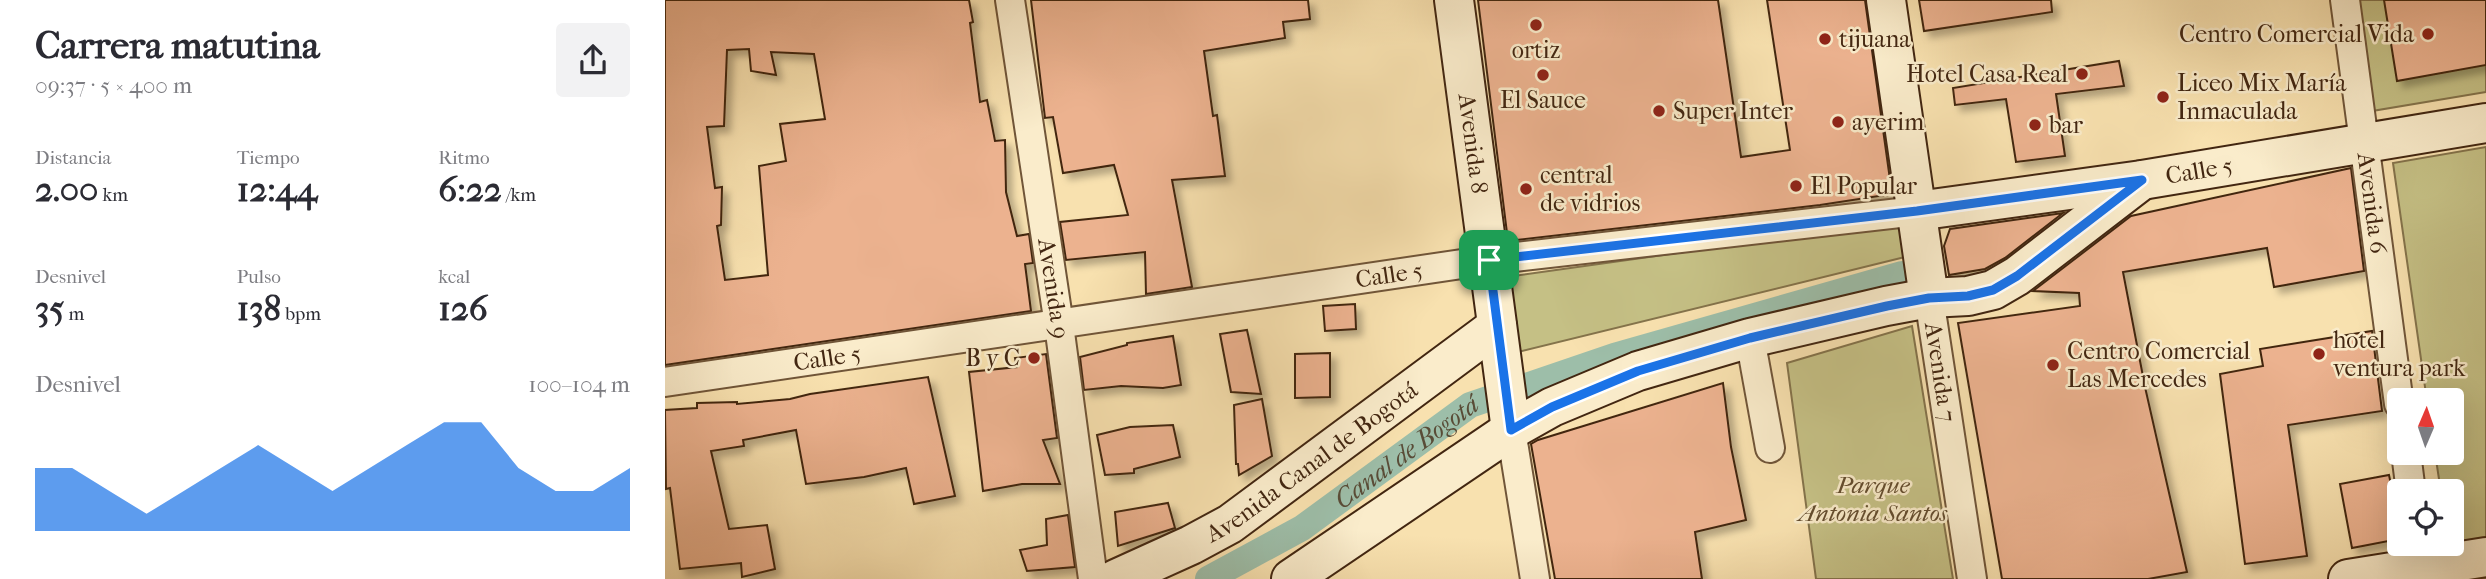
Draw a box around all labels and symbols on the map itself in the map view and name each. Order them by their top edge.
marker: ortiz [1528,17,1544,33]
place label: Centro Comercial Vida [2179,20,2415,48]
place label: tijuana [1839,25,1911,53]
marker: Centro Comercial Vida [2420,26,2436,42]
marker: tijuana [1817,31,1833,47]
place label: ortiz [1512,36,1561,64]
place label: Hotel Casa Real [1906,60,2068,88]
marker: Hotel Casa Real [2074,66,2090,82]
marker: El Sauce [1535,67,1551,83]
place label: Liceo Mix María Inmaculada [2177,69,2347,125]
place label: El Sauce [1500,86,1586,114]
marker: Liceo Mix María Inmaculada [2155,89,2171,105]
street label: Avenida 8 [1452,91,1494,196]
place label: Super Inter [1673,97,1794,125]
marker: Super Inter [1651,103,1667,119]
place label: ayerim [1852,108,1924,136]
place label: bar [2048,111,2084,139]
marker: ayerim [1830,114,1846,130]
marker: bar [2027,117,2043,133]
street label: Avenida 6 [2351,150,2393,256]
street label: Calle 5 [2163,151,2235,190]
place label: central de vidrios [1540,161,1640,217]
place label: El Popular [1810,172,1918,200]
marker: El Popular [1788,178,1804,194]
marker: central de vidrios [1518,181,1534,197]
pin [1459,230,1519,290]
street label: Avenida 9 [1032,236,1075,341]
street label: Calle 5 [1354,256,1425,294]
street label: Avenida 7 [1919,319,1962,424]
place label: hotel ventura park [2333,326,2466,382]
place label: Centro Comercial Las Mercedes [2067,337,2251,393]
street label: Calle 5 [792,339,863,377]
place label: B y C [965,344,1020,372]
marker: hotel ventura park [2311,346,2327,362]
marker: B y C [1026,350,1042,366]
marker: Centro Comercial Las Mercedes [2045,357,2061,373]
street label: Avenida Canal de Bogotá [1200,375,1424,549]
water label: Canal de Bogotá [1328,388,1487,515]
north arrow [2387,388,2464,466]
park label: Parque Antonia Santos [1796,471,1948,527]

